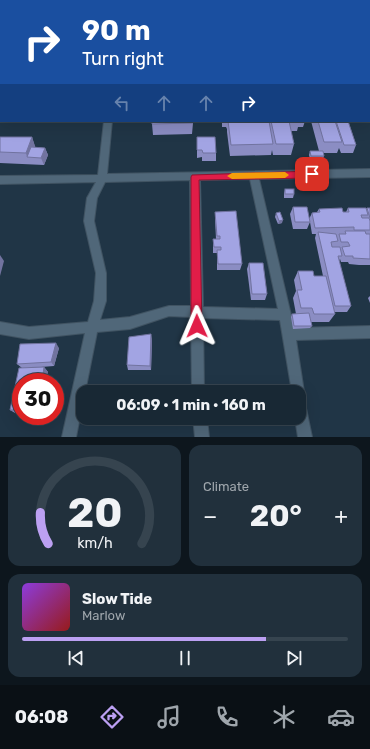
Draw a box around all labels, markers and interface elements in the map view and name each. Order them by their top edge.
text: 90 m [82,14,151,47]
icon: right [16,16,68,68]
text: Turn right [82,48,164,70]
icon: left [111,92,133,114]
icon: ahead [153,92,175,114]
icon: ahead [195,92,217,114]
icon: right [237,92,259,114]
pin [295,157,329,191]
icon: arrive [301,163,323,185]
position arrow [176,305,218,347]
speed limit sign: 30 [12,373,64,425]
text: 06:09 · 1 min · 160 m [116,396,266,414]
text: Climate [203,479,249,494]
text: 20 [67,487,122,536]
text: 20° [250,498,302,534]
text: − [203,503,217,530]
text: + [334,503,348,530]
text: km/h [77,534,112,551]
text: Slow Tide [82,590,152,608]
text: Marlow [82,608,125,623]
icon: previous [65,647,87,669]
icon: pause [174,647,196,669]
icon: next [283,647,305,669]
icon: directions [98,703,126,731]
icon: music [155,703,183,731]
icon: phone [213,703,241,731]
icon: climate [270,703,298,731]
icon: car [327,703,355,731]
text: 06:08 [15,706,68,728]

